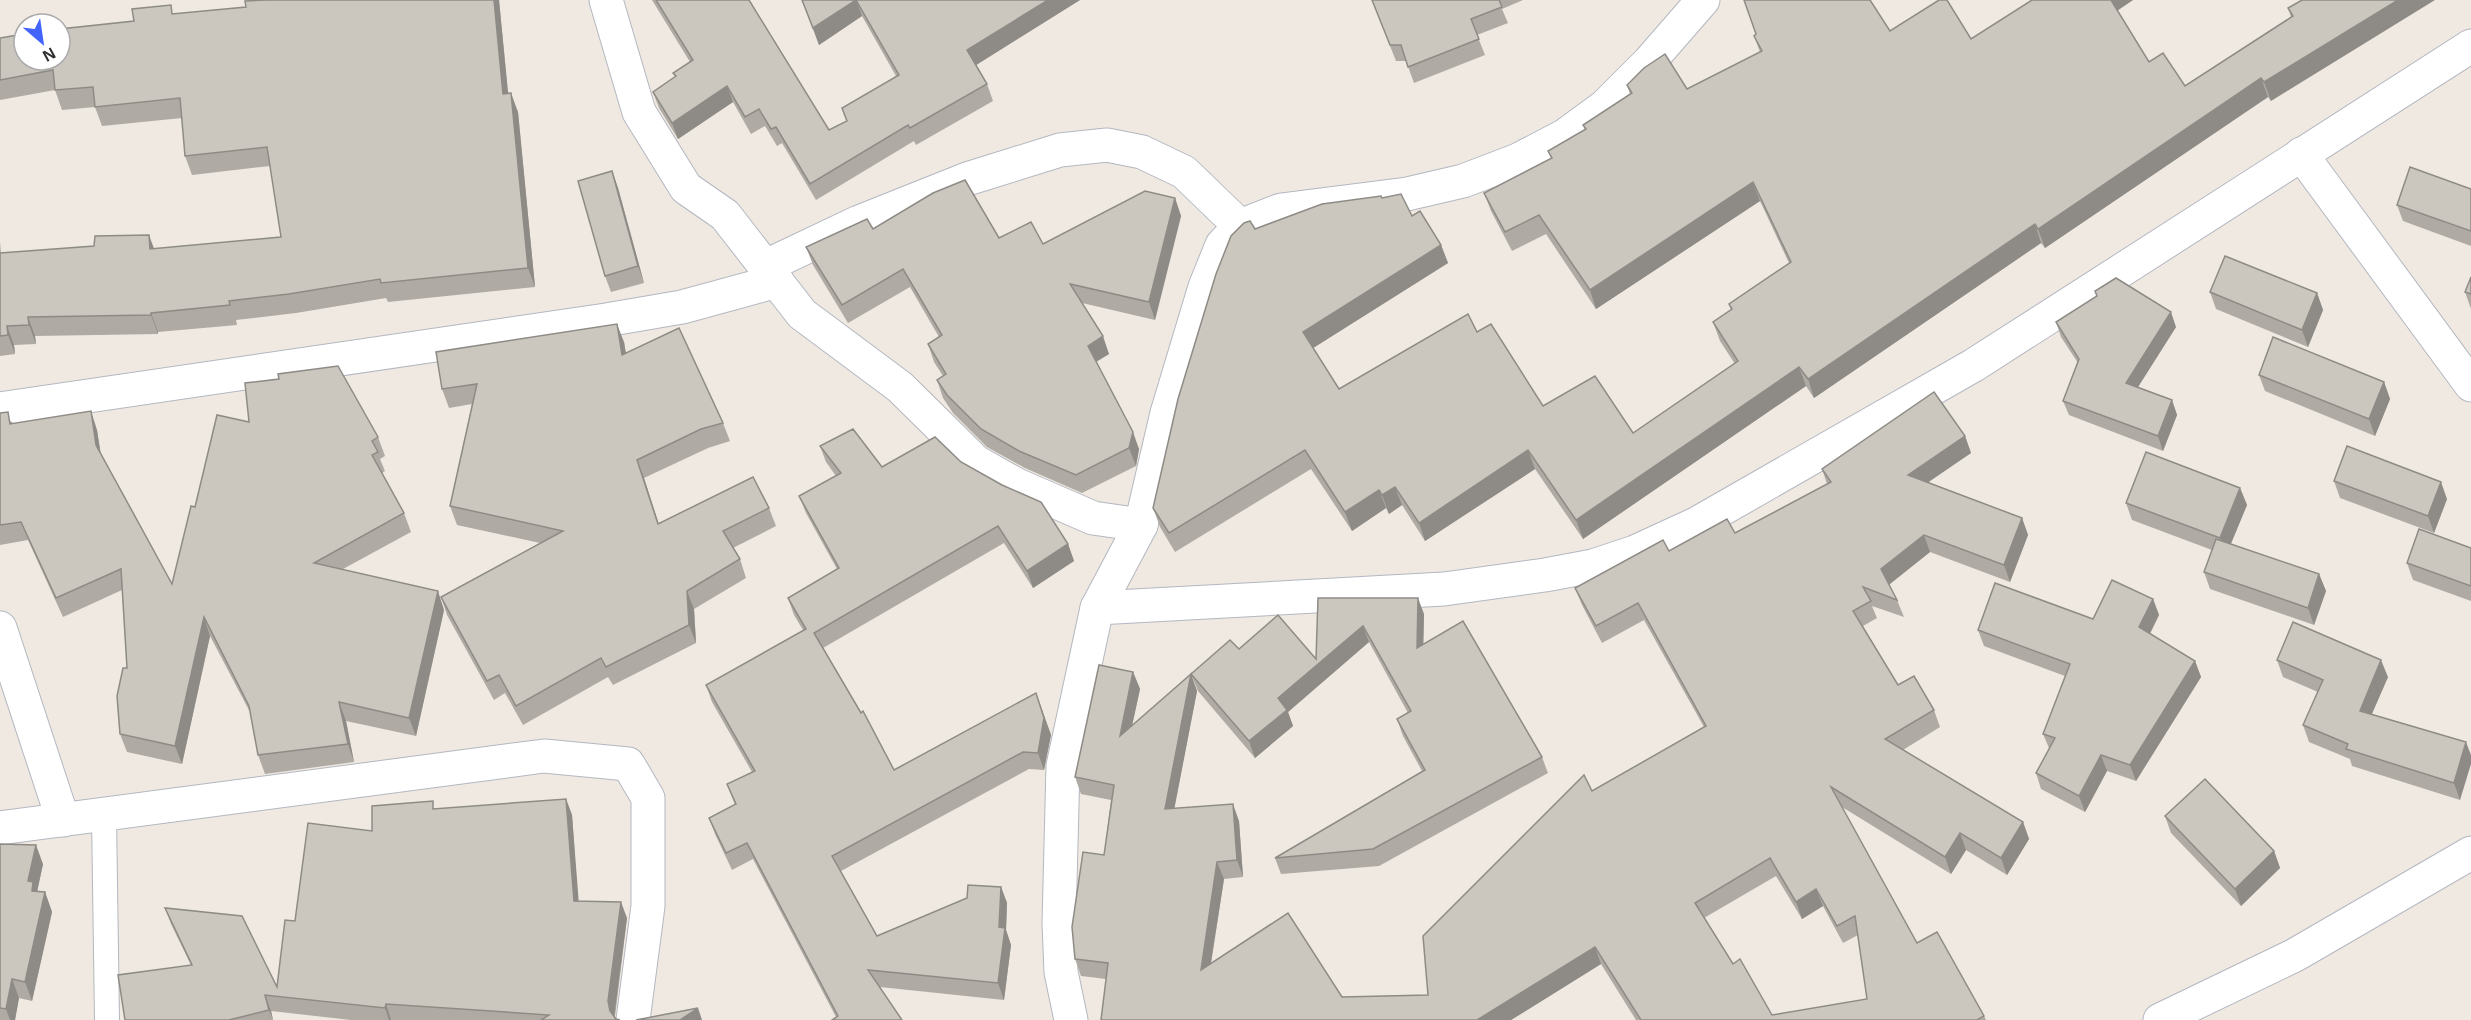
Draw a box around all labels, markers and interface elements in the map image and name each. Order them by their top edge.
north arrow [12,12,72,72]
text: N [40,44,58,65]

